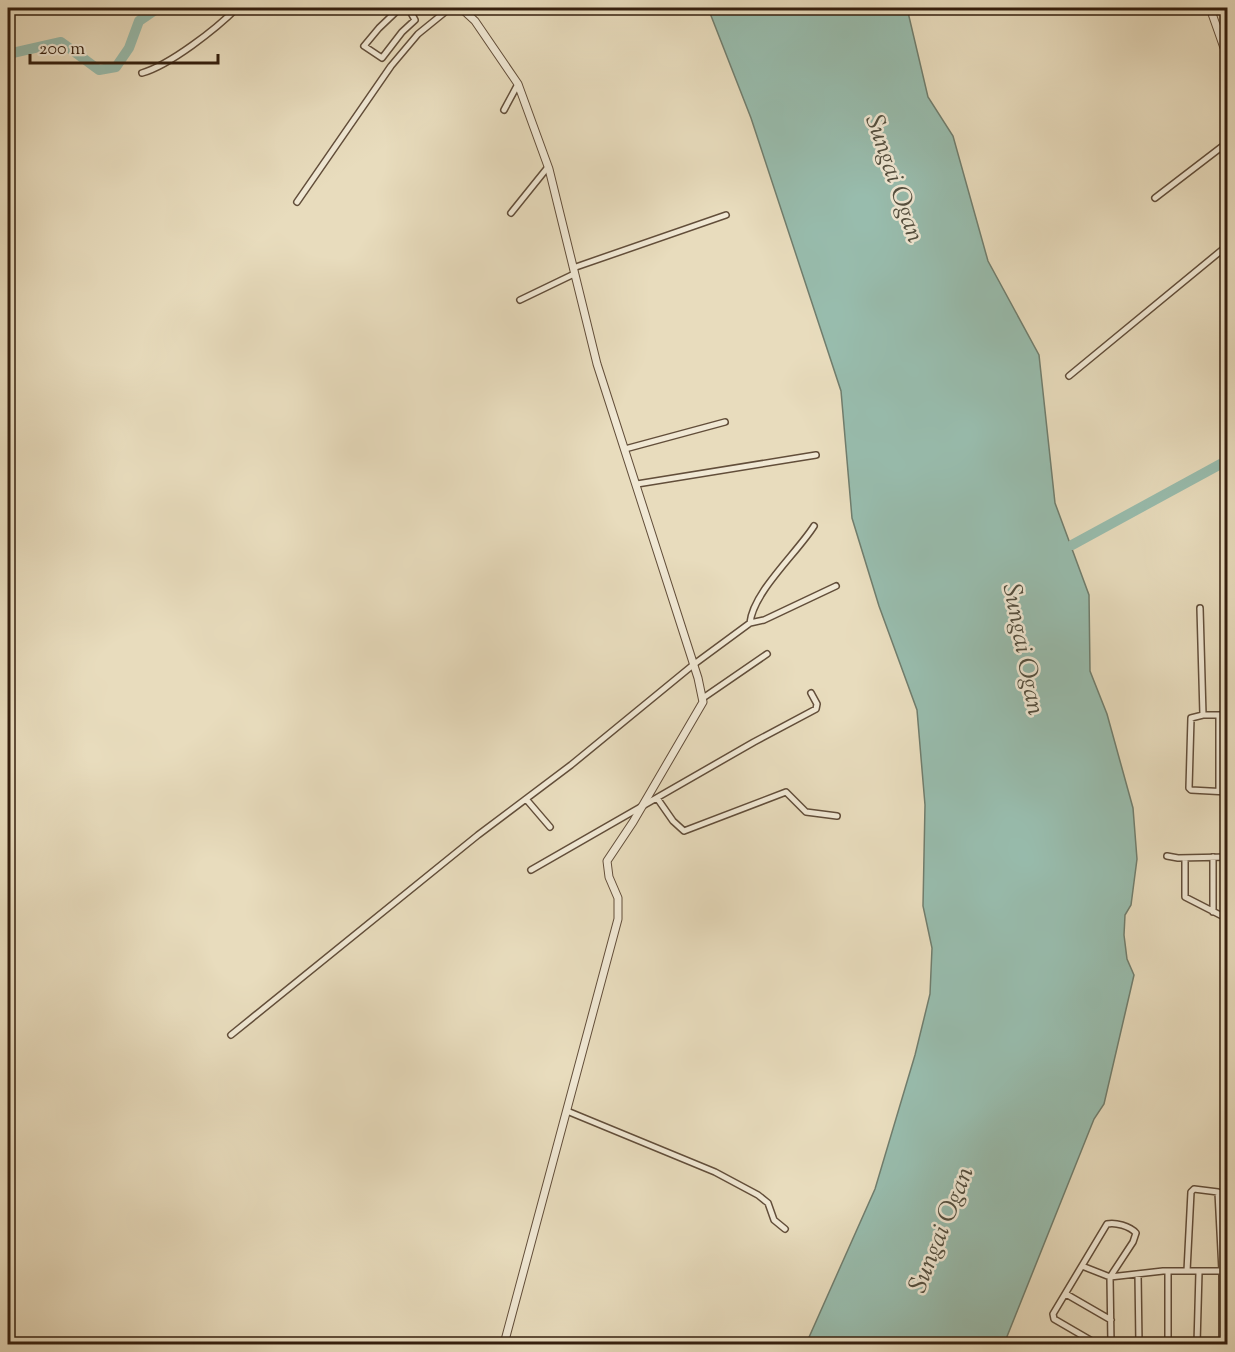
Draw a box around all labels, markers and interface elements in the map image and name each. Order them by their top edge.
scale bar [30,27,218,65]
text: 200 m [39,37,85,63]
water label: Sungai Ogan [854,110,933,248]
water label: Sungai Ogan [992,581,1053,719]
water label: Sungai Ogan [900,1161,985,1299]

